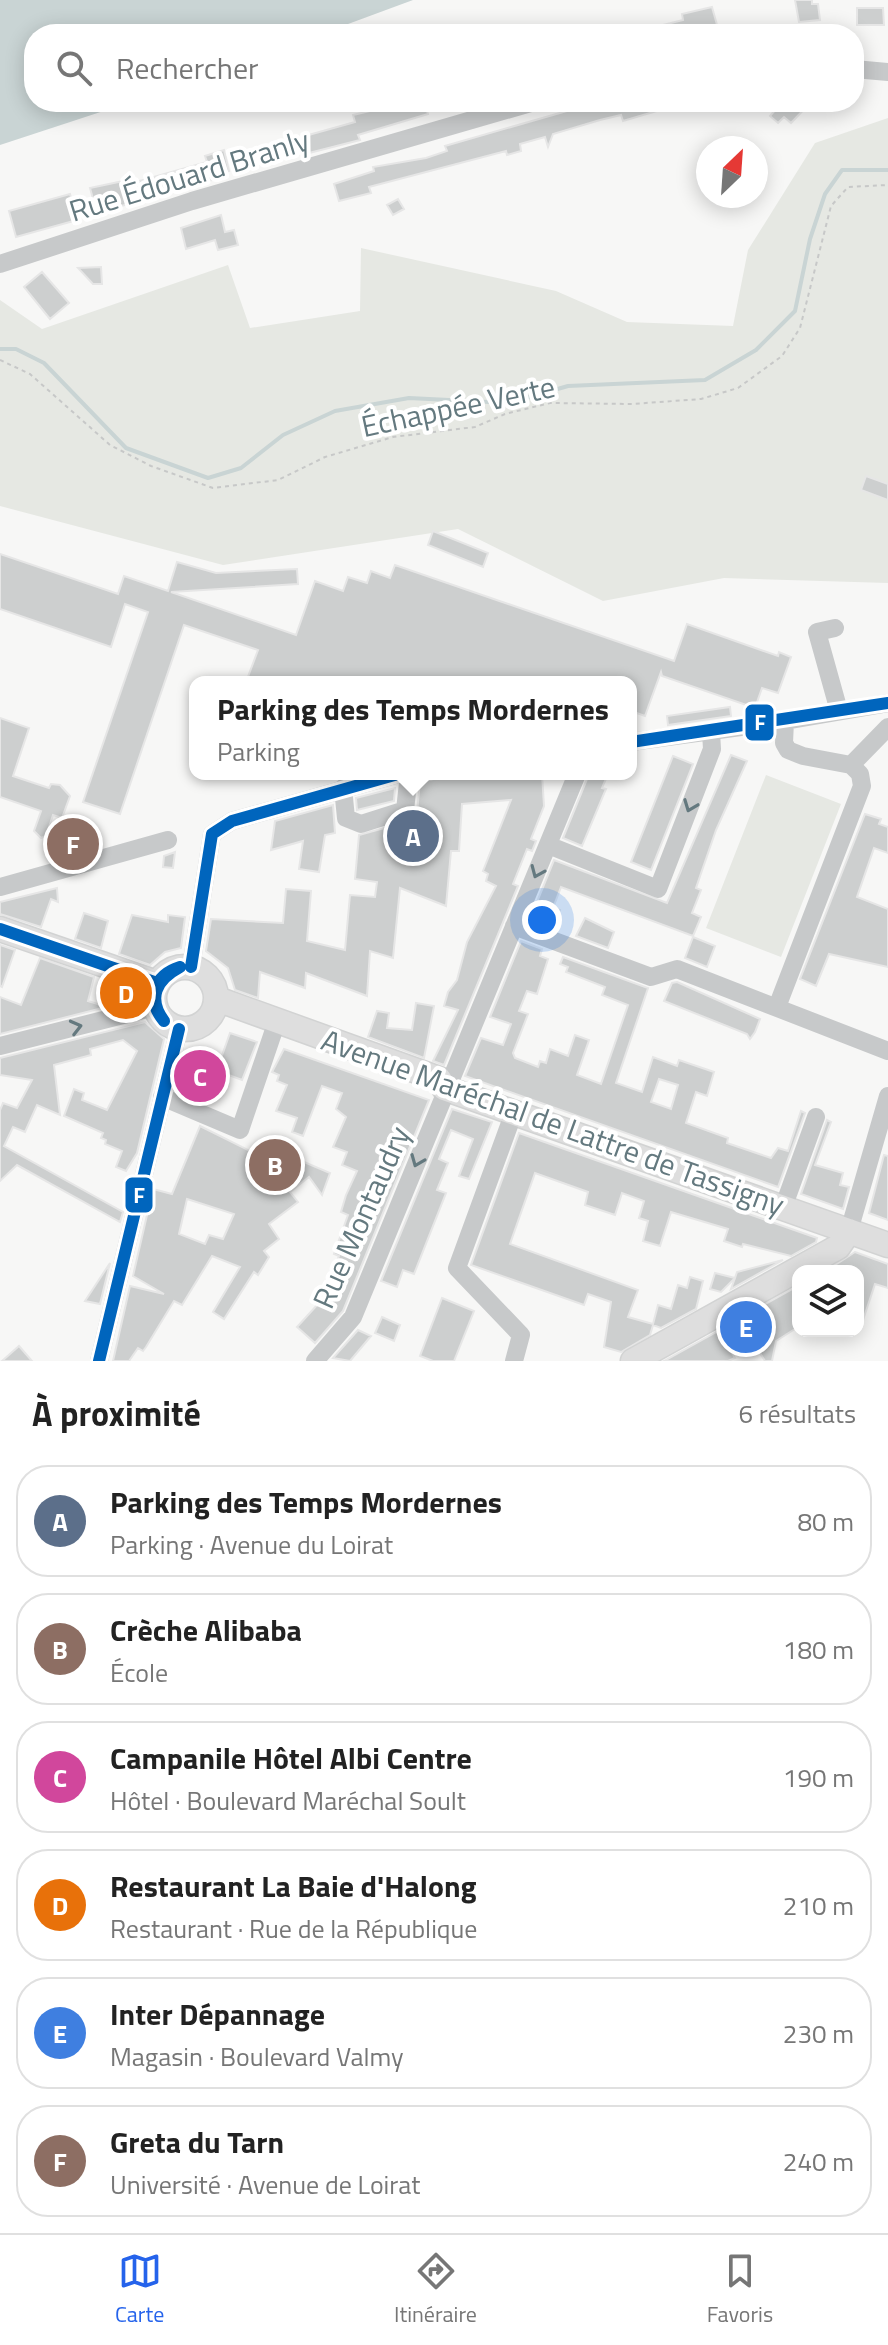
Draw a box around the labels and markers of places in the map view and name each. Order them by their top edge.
pin: A [387,806,439,866]
pin: F [47,814,99,874]
pin: D [100,963,152,1023]
pin: C [174,1046,226,1106]
pin: B [249,1135,301,1195]
pin: E [720,1297,772,1357]

